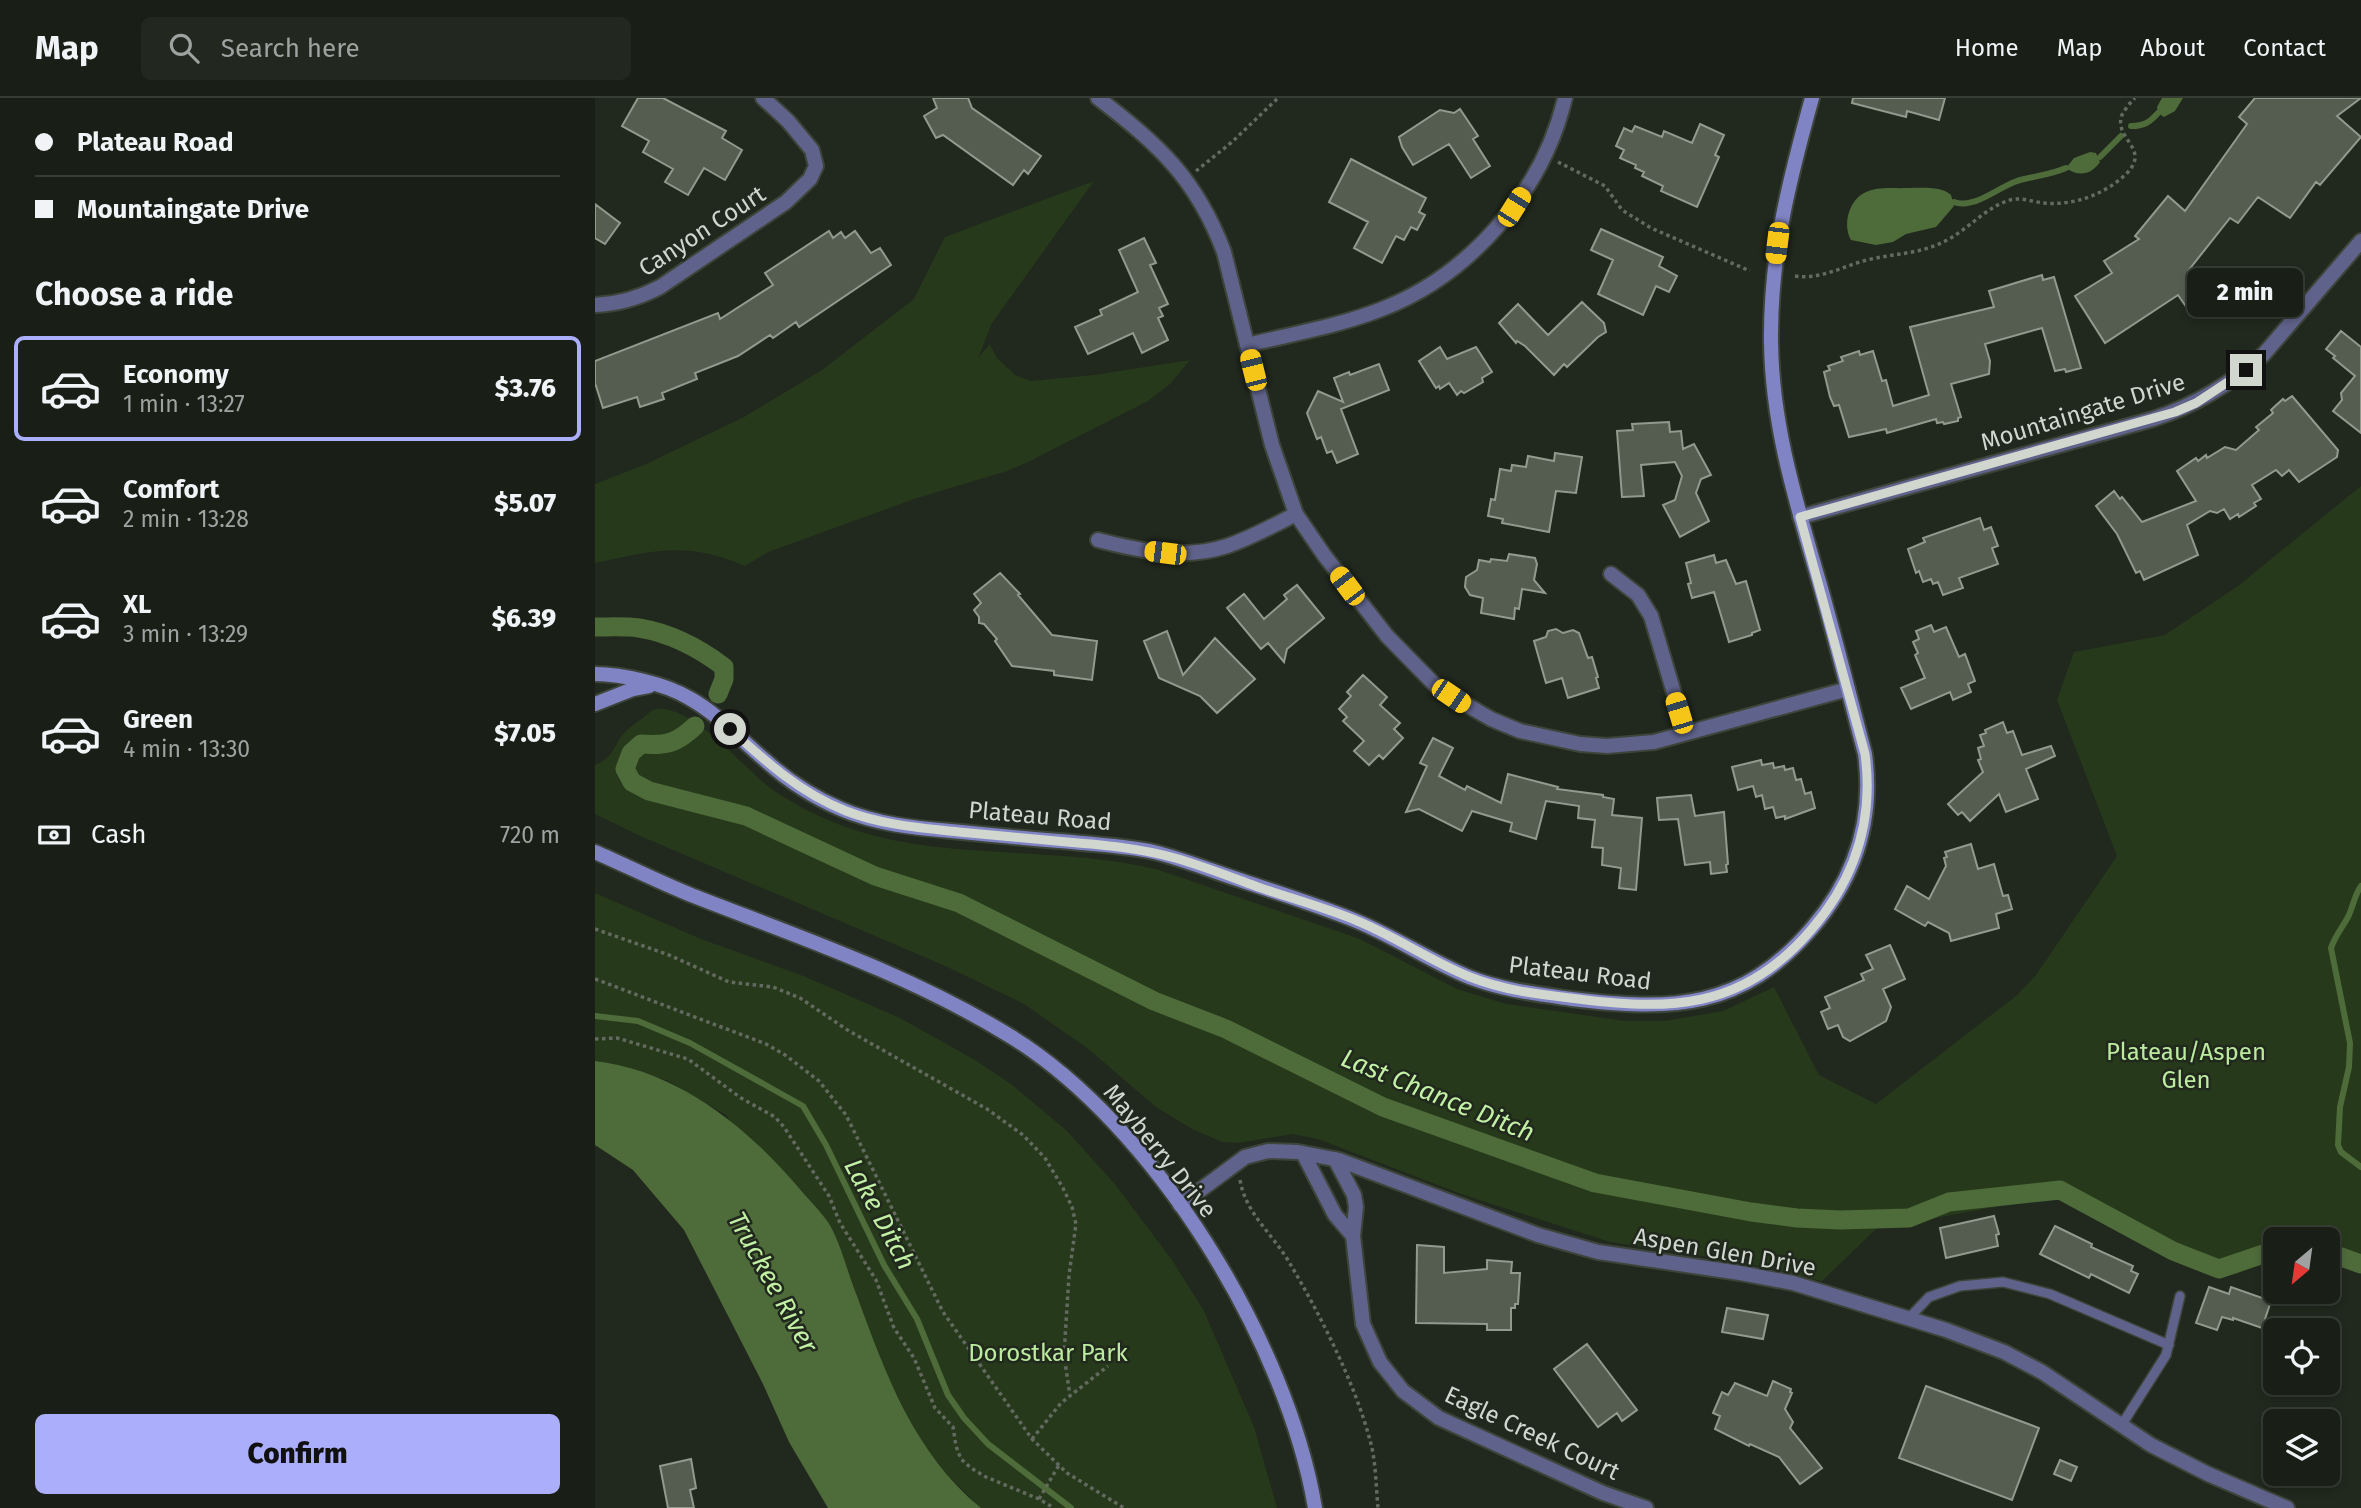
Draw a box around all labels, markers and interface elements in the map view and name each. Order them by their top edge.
search box [141,17,631,80]
text: Map [35,28,99,68]
icon: search [165,29,203,67]
text: Search here [221,33,360,64]
text: Home [1955,34,2019,62]
text: Map [2057,34,2103,62]
text: About [2141,34,2205,62]
text: Contact [2243,34,2326,62]
text: Plateau Road [77,127,234,158]
street label: Canyon Court [633,180,771,282]
car [1494,184,1535,230]
text: Mountaingate Drive [77,194,309,225]
car [1765,221,1790,265]
callout: 2 min [2188,268,2304,317]
text: Choose a ride [35,275,233,313]
text: 2 min [2217,278,2273,306]
car [1238,347,1269,393]
route end [2230,354,2262,386]
icon: car [39,357,102,420]
text: Economy [123,359,229,390]
street label: Mountaingate Drive [1977,368,2189,456]
text: $3.76 [495,373,556,404]
text: 1 min · 13:27 [123,390,245,418]
icon: car [39,472,102,535]
text: Comfort [123,474,219,505]
text: $5.07 [494,488,556,519]
text: 2 min · 13:28 [123,505,249,533]
car [1143,540,1188,566]
car [1326,563,1369,609]
icon: car [39,587,102,650]
text: XL [123,589,151,620]
text: $6.39 [492,603,556,634]
text: 3 min · 13:29 [123,620,248,648]
car [1428,676,1475,716]
car [1663,690,1696,736]
icon: car [39,702,102,765]
text: Green [123,704,193,735]
route start [714,713,746,745]
text: $7.05 [494,718,556,749]
text: 4 min · 13:30 [123,735,250,763]
street label: Plateau Road [967,796,1113,836]
icon: cash [35,816,73,854]
text: Cash [91,819,147,850]
text: 720 m [500,821,560,849]
street label: Plateau Road [1507,950,1653,996]
park label: Plateau/Aspen Glen [2106,1038,2266,1094]
water label: Last Chance Ditch [1337,1043,1539,1148]
street label: Mayberry Drive [1098,1079,1222,1223]
water label: Lake Ditch [837,1153,922,1275]
water label: Truckee River [721,1206,824,1359]
street label: Aspen Glen Drive [1632,1222,1818,1282]
north arrow [2263,1227,2340,1304]
map controls [2263,1227,2340,1486]
button: locate [2263,1318,2340,1395]
park label: Dorostkar Park [968,1339,1129,1367]
street label: Eagle Creek Court [1440,1380,1624,1486]
button: layers [2263,1409,2340,1486]
button: Confirm [35,1414,560,1494]

